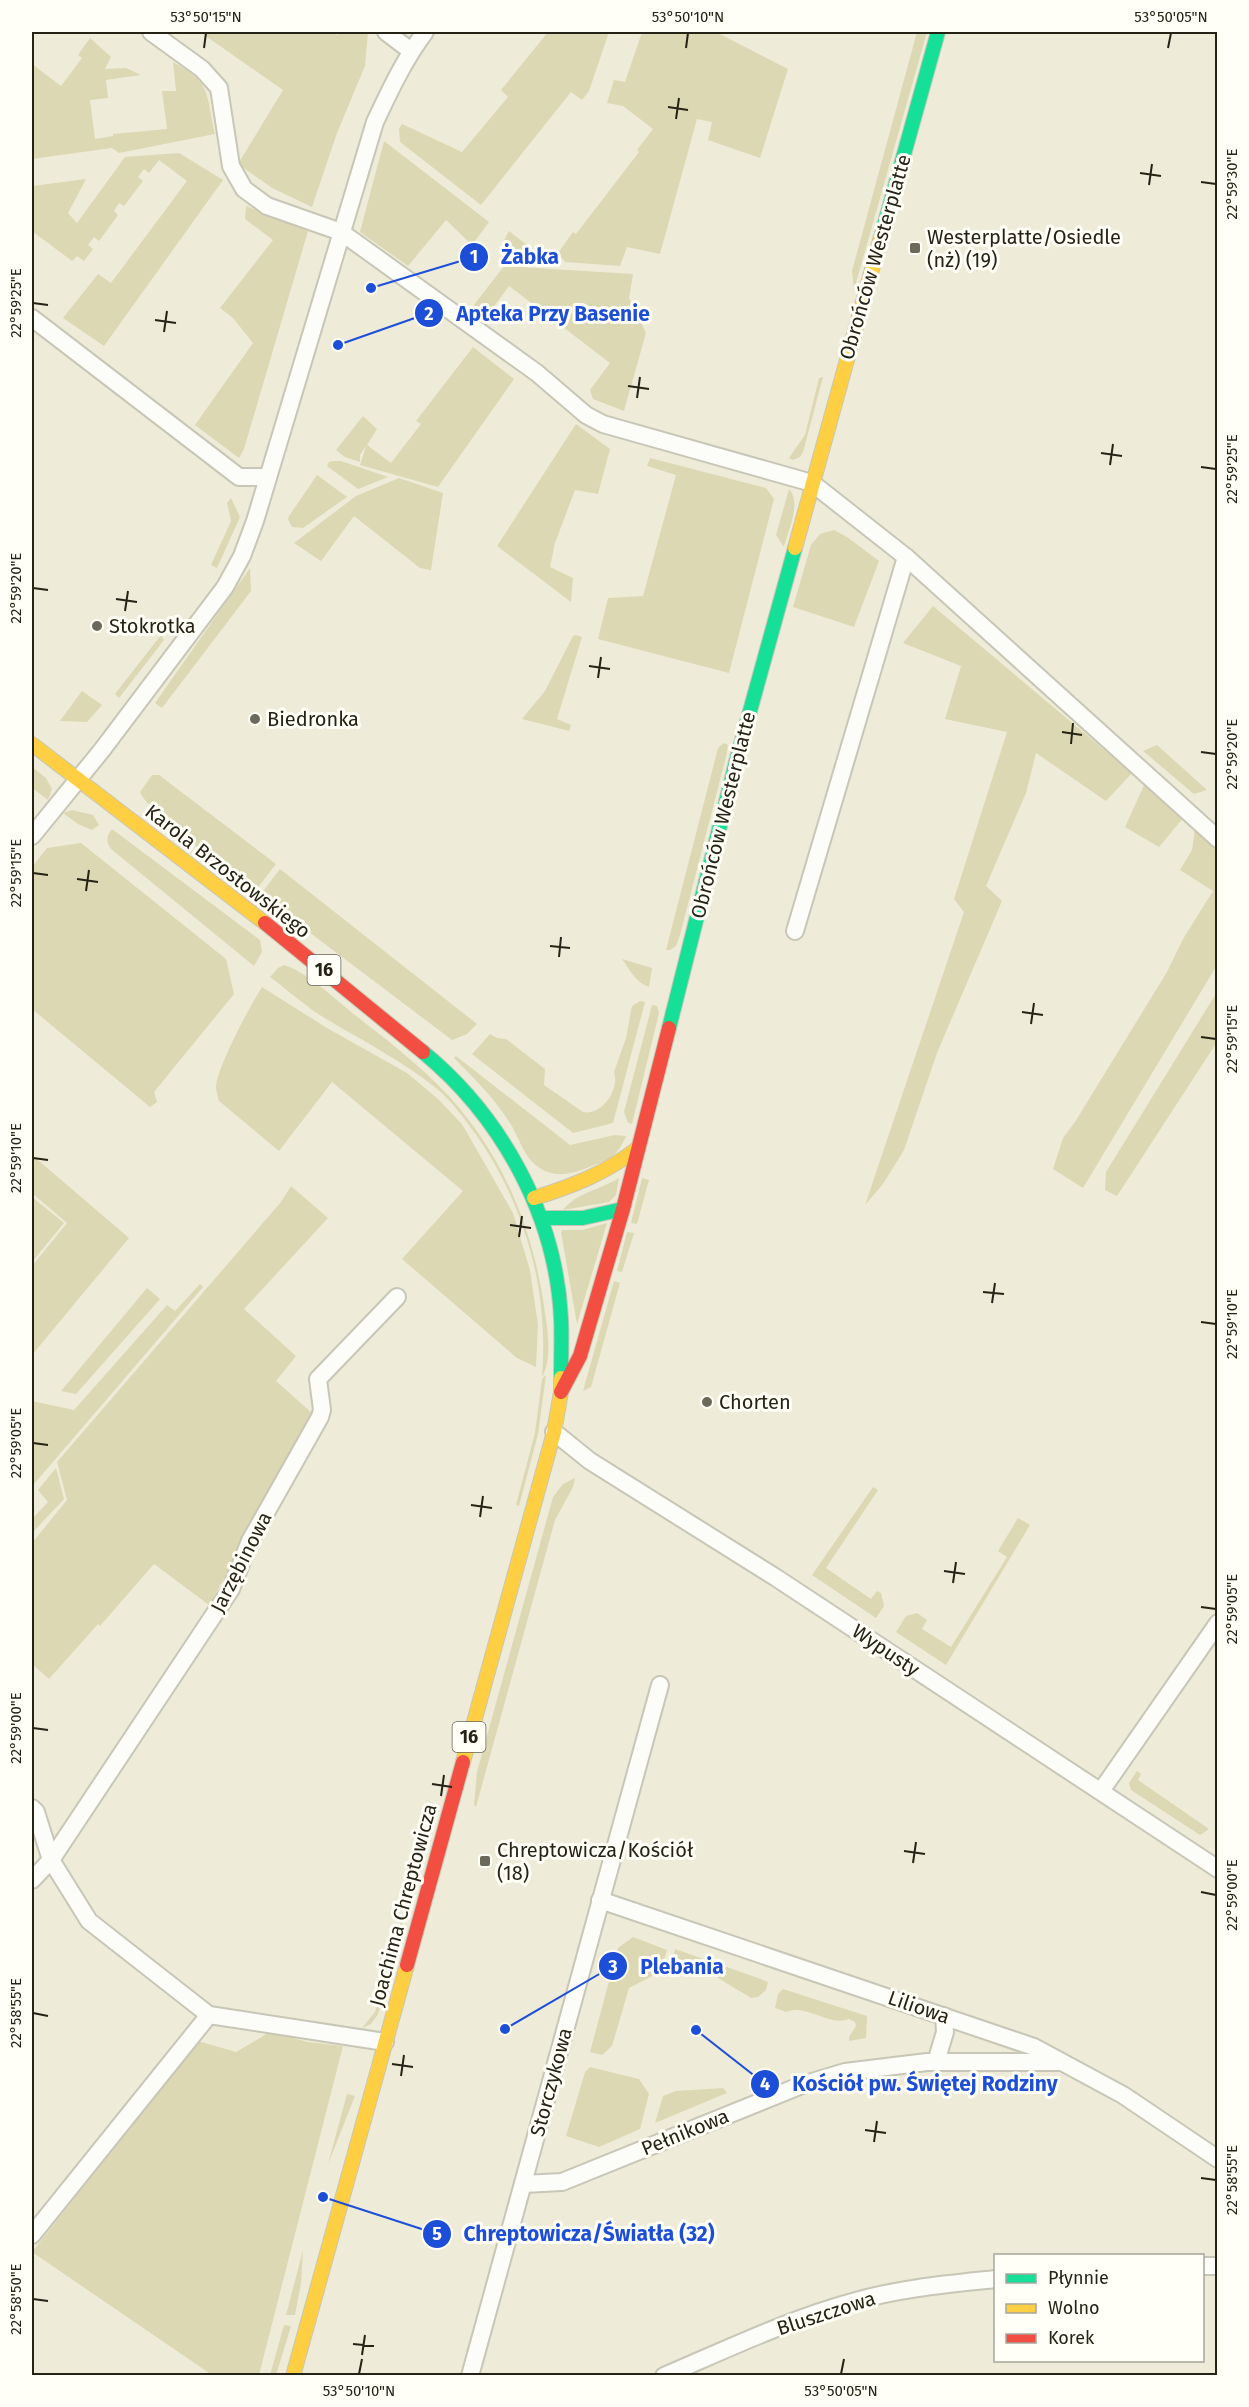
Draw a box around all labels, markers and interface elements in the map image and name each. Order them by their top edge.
text: 53°50'15"N [170,8,242,26]
text: 53°50'10"N [652,8,724,26]
text: 53°50'05"N [1134,8,1208,26]
text: 22°59'30"E [1223,149,1241,219]
street label: Obrońców Westerplatte [834,152,916,362]
place label: Westerplatte/Osiedle (nż) (19) [927,225,1121,272]
callout: Żabka [459,237,571,276]
marker: Westerplatte/Osiedle (nż) (19) [908,241,922,255]
text: Żabka [501,243,559,270]
text: 1 [470,246,478,268]
text: 22°59'25"E [7,268,25,338]
callout: Apteka Przy Basenie [414,294,662,333]
text: Apteka Przy Basenie [455,301,650,327]
text: 2 [424,303,434,325]
text: 22°59'25"E [1223,434,1241,504]
text: 22°59'20"E [7,553,25,623]
place label: Stokrotka [109,614,196,638]
marker: Stokrotka [90,619,104,633]
place label: Biedronka [267,707,359,731]
street label: Obrońców Westerplatte [686,709,760,921]
marker: Biedronka [248,712,262,726]
text: 22°59'20"E [1223,719,1241,789]
street label: Karola Brzostowskiego [140,799,316,943]
text: 22°59'15"E [7,839,25,907]
road number: 16 [308,955,340,985]
text: 22°59'15"E [1223,1005,1241,1073]
text: 22°59'10"E [7,1123,25,1193]
text: 22°59'10"E [1223,1289,1241,1359]
place label: Chorten [719,1390,791,1414]
marker: Chorten [700,1395,714,1409]
text: 22°59'05"E [7,1408,25,1478]
street label: Jarzębinowa [205,1508,277,1616]
text: 22°59'05"E [1223,1574,1241,1644]
street label: Wypusty [848,1619,924,1681]
text: 22°59'00"E [7,1692,25,1764]
road number: 16 [452,1722,486,1752]
street label: Joachima Chreptowicza [364,1801,442,2009]
place label: Chreptowicza/Kościół (18) [497,1838,694,1885]
marker: Chreptowicza/Kościół (18) [478,1854,492,1868]
text: 22°59'00"E [1223,1859,1241,1931]
callout: Plebania [598,1947,736,1986]
text: Plebania [640,1954,724,1980]
text: 3 [607,1956,618,1978]
text: 22°58'55"E [7,1978,25,2048]
street label: Liliowa [885,1985,953,2029]
street label: Storczykowa [525,2025,577,2139]
callout: Kościół pw. Świętej Rodziny [750,2064,1070,2103]
text: Kościół pw. Świętej Rodziny [792,2070,1058,2097]
text: 4 [760,2073,770,2095]
street label: Pełnikowa [638,2104,732,2160]
text: 22°58'55"E [1223,2145,1241,2215]
callout: Chreptowicza/Światła (32) [422,2215,727,2254]
text: Chreptowicza/Światła (32) [463,2220,715,2247]
text: 5 [432,2223,442,2245]
legend [994,2254,1204,2362]
text: 22°58'50"E [7,2263,25,2335]
text: Płynnie [1048,2267,1109,2289]
street label: Bluszczowa [774,2286,878,2340]
text: Wolno [1048,2297,1100,2319]
text: Korek [1048,2327,1095,2349]
text: 53°50'10"N [323,2382,395,2400]
text: 53°50'05"N [804,2382,878,2400]

